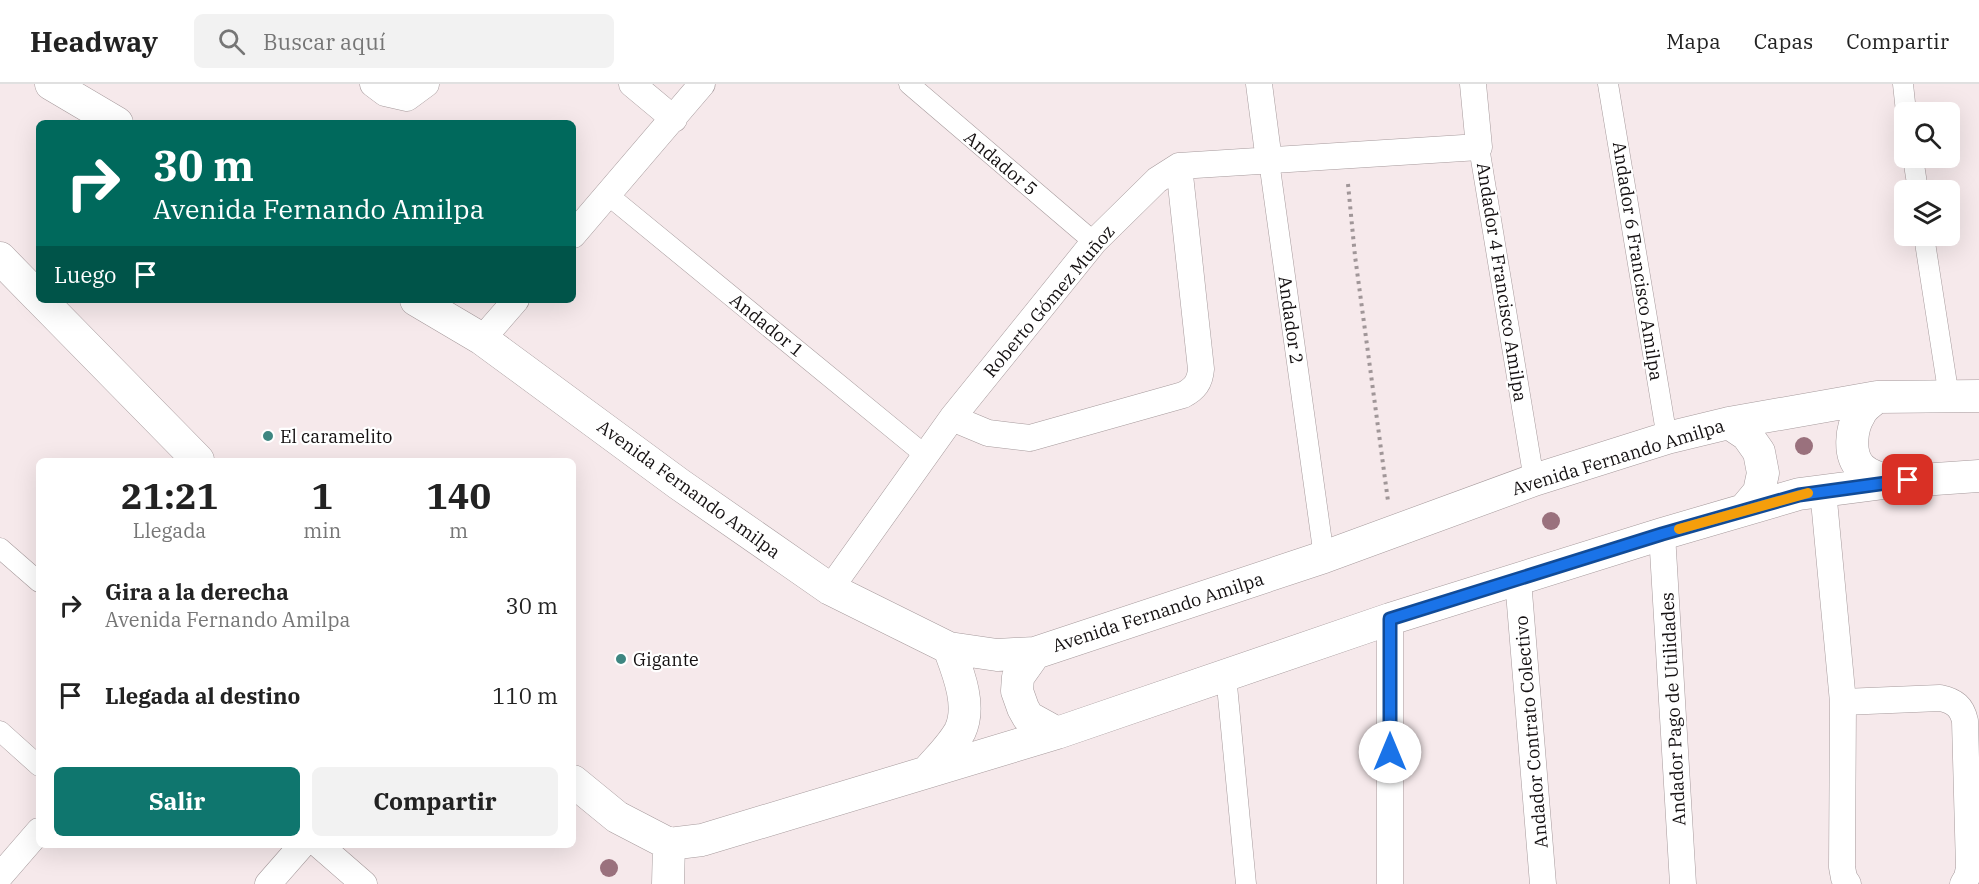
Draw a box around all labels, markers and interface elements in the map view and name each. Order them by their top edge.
search box [194,14,614,68]
text: Headway [30,23,158,60]
icon: search [215,25,248,58]
text: Buscar aquí [263,27,386,56]
text: Mapa [1666,27,1721,55]
text: Capas [1754,27,1813,55]
text: Compartir [1846,27,1949,55]
map controls [1894,102,1960,246]
button: search [1894,102,1960,168]
street label: Andador 5 [960,126,1042,200]
text: 30 m [153,138,254,193]
street label: Andador 6 Francisco Amilpa [1608,140,1668,382]
icon: right [54,144,132,222]
street label: Andador 4 Francisco Amilpa [1472,161,1532,403]
button: layers [1894,180,1960,246]
text: Avenida Fernando Amilpa [153,191,484,226]
street label: Roberto Gómez Muñoz [978,220,1120,382]
icon: arrive [129,258,162,291]
text: Luego [54,260,117,289]
street label: Andador 2 [1273,274,1309,366]
street label: Andador 1 [725,288,809,362]
street label: Avenida Fernando Amilpa [1509,414,1727,500]
street label: Avenida Fernando Amilpa [593,415,785,563]
place label: El caramelito [280,425,392,448]
marker: El caramelito [261,429,275,443]
pin [1882,454,1933,505]
icon: arrive [1891,463,1924,496]
text: 21:21 [121,472,218,519]
text: 1 [311,472,333,519]
text: 140 [426,472,491,519]
text: Llegada [133,517,206,544]
text: min [303,517,341,544]
text: m [449,517,468,544]
street label: Avenida Fernando Amilpa [1049,567,1267,657]
text: Gira a la derecha [105,577,289,606]
icon: right [54,589,87,622]
text: 30 m [506,591,558,620]
street label: Andador Pago de Utilidades [1655,592,1691,826]
text: Avenida Fernando Amilpa [105,606,351,633]
street label: Andador Contrato Colectivo [1509,615,1553,849]
place label: Gigante [633,648,699,671]
marker: Gigante [614,652,628,666]
icon: arrive [54,679,87,712]
text: Llegada al destino [105,681,300,710]
text: 110 m [492,681,558,710]
position arrow [1358,720,1422,784]
button: Salir [54,767,300,836]
button: Compartir [312,767,558,836]

